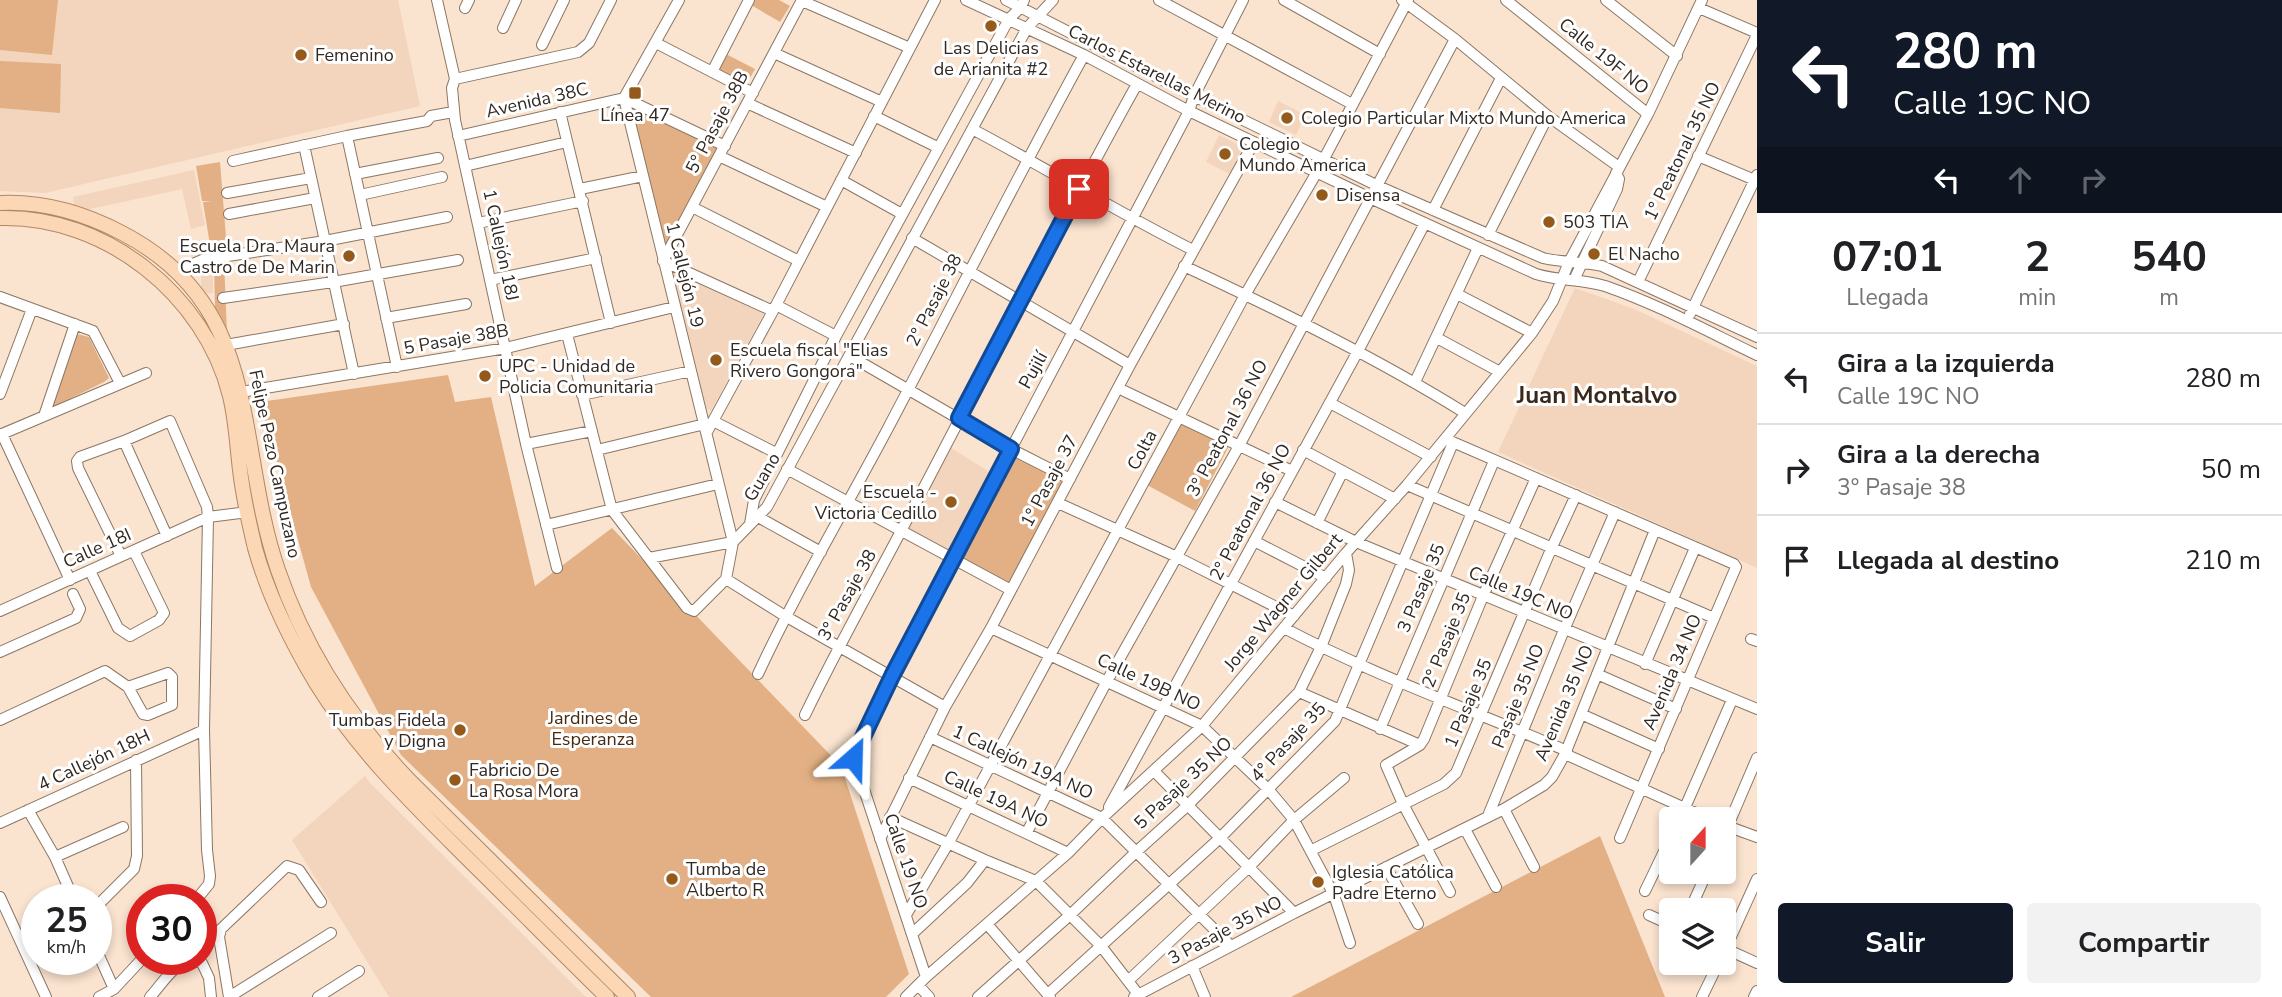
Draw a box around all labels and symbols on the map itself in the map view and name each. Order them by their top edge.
street label: Calle 19F NO [1554,12,1654,100]
marker: Las Delicias de Arianita #2 [983,18,999,34]
street label: Carlos Estarellas Merino [1064,19,1250,129]
place label: Las Delicias de Arianita #2 [934,36,1048,81]
place label: Femenino [315,43,394,67]
marker: Femenino [293,47,309,63]
street label: 5° Pasaje 38B [680,66,754,178]
street label: Avenida 38C [484,77,590,123]
street label: 1° Peatonal 35 NO [1638,78,1726,224]
marker: Línea 47 [627,85,643,101]
place label: Línea 47 [600,103,670,127]
place label: Colegio Particular Mixto Mundo America [1301,106,1626,130]
marker: Colegio Particular Mixto Mundo America [1279,110,1295,126]
place label: Colegio Mundo America [1239,132,1366,177]
marker: Colegio Mundo America [1217,146,1233,162]
pin [1049,159,1109,219]
place label: Disensa [1336,183,1400,207]
street label: 1 Callejón 18J [477,187,525,303]
marker: Disensa [1314,187,1330,203]
place label: 503 TIA [1563,210,1629,234]
marker: 503 TIA [1541,214,1557,230]
street label: 1 Callejón 19 [660,220,710,330]
place label: Escuela Dra. Maura Castro de De Marin [180,234,335,279]
place label: El Nacho [1608,242,1680,266]
marker: El Nacho [1586,246,1602,262]
marker: Escuela Dra. Maura Castro de De Marin [341,248,357,264]
street label: 2° Pasaje 38 [900,250,968,350]
street label: 5 Pasaje 38B [402,318,510,360]
place label: Escuela fiscal "Elias Rivero Gongora" [730,338,888,383]
street label: Pujilí [1013,346,1053,393]
marker: Escuela fiscal "Elias Rivero Gongora" [708,352,724,368]
place label: UPC - Unidad de Policia Comunitaria [499,354,654,399]
street label: 3° Peatonal 36 NO [1181,355,1273,501]
street label: Felipe Pezo Campuzano [243,368,307,560]
marker: UPC - Unidad de Policia Comunitaria [477,368,493,384]
district label: Juan Montalvo [1516,379,1677,411]
street label: Colta [1121,426,1163,474]
street label: 1° Pasaje 37 [1015,431,1083,531]
street label: 2° Peatonal 36 NO [1204,439,1296,585]
street label: Guano [738,448,786,506]
place label: Escuela - Victoria Cedillo [814,480,937,525]
marker: Escuela - Victoria Cedillo [943,494,959,510]
street label: Calle 18I [59,522,135,574]
street label: Jorge Wagner Gilbert [1218,528,1348,677]
street label: 3 Pasaje 35 [1392,540,1450,636]
street label: 3° Pasaje 38 [812,545,882,645]
street label: Calle 19C NO [1465,560,1577,626]
street label: 2° Pasaje 35 [1416,589,1476,691]
street label: Avenida 34 NO [1637,610,1707,734]
street label: Pasaje 35 NO [1486,640,1550,752]
street label: Avenida 35 NO [1529,641,1599,765]
street label: Calle 19B NO [1093,648,1205,716]
street label: 1 Pasaje 35 [1439,655,1497,751]
street label: 4° Pasaje 35 [1245,697,1331,787]
park label: Jardines de Esperanza [547,706,638,751]
place label: Tumbas Fidela y Digna [329,708,446,753]
street label: 1 Callejón 19A NO [949,719,1097,805]
position arrow [816,721,890,795]
marker: Tumbas Fidela y Digna [452,722,468,738]
street label: 4 Callejón 18H [34,723,154,797]
street label: 5 Pasaje 35 NO [1129,731,1237,835]
place label: Fabricio De La Rosa Mora [469,758,579,803]
street label: Calle 19A NO [940,764,1052,834]
marker: Fabricio De La Rosa Mora [447,772,463,788]
north arrow [1659,807,1736,884]
street label: Calle 19 NO [878,810,934,912]
place label: Tumba de Alberto R [686,857,766,902]
place label: Iglesia Católica Padre Eterno [1332,860,1454,905]
marker: Tumba de Alberto R [664,871,680,887]
marker: Iglesia Católica Padre Eterno [1310,874,1326,890]
speed limit sign: 30 [126,884,217,975]
street label: 3 Pasaje 35 NO [1164,890,1286,970]

